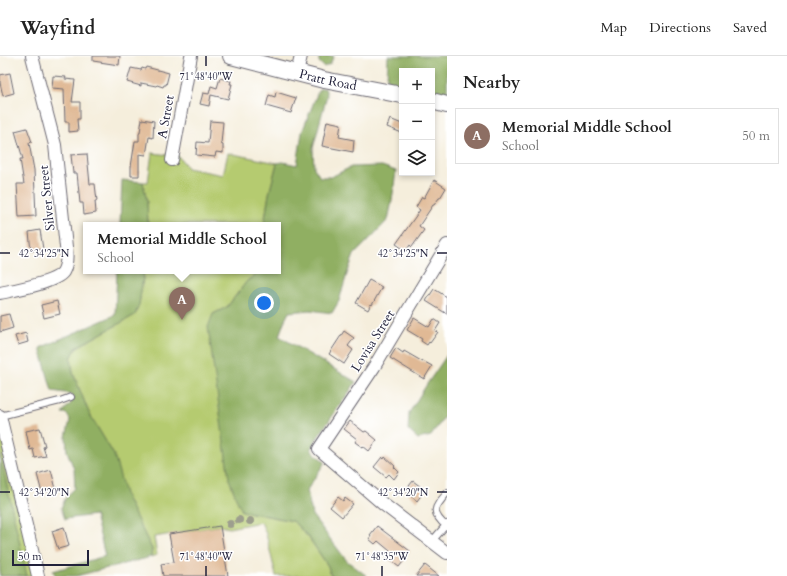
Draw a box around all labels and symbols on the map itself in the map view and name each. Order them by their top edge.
street label: Pratt Road [297,65,358,95]
text: 71°48'40"W [179,70,234,84]
street label: A Street [153,94,179,140]
street label: Silver Street [35,165,59,231]
text: 42°34'25"N [19,247,70,261]
text: 42°34'25"N [378,247,429,261]
pin: A [169,287,195,320]
your location [254,293,274,313]
street label: Lovisa Street [347,307,399,375]
text: 42°34'20"N [19,486,70,500]
text: 42°34'20"N [378,486,429,500]
scale bar [12,548,89,567]
text: 71°48'40"W [179,550,234,564]
text: 71°48'35"W [355,550,410,564]

